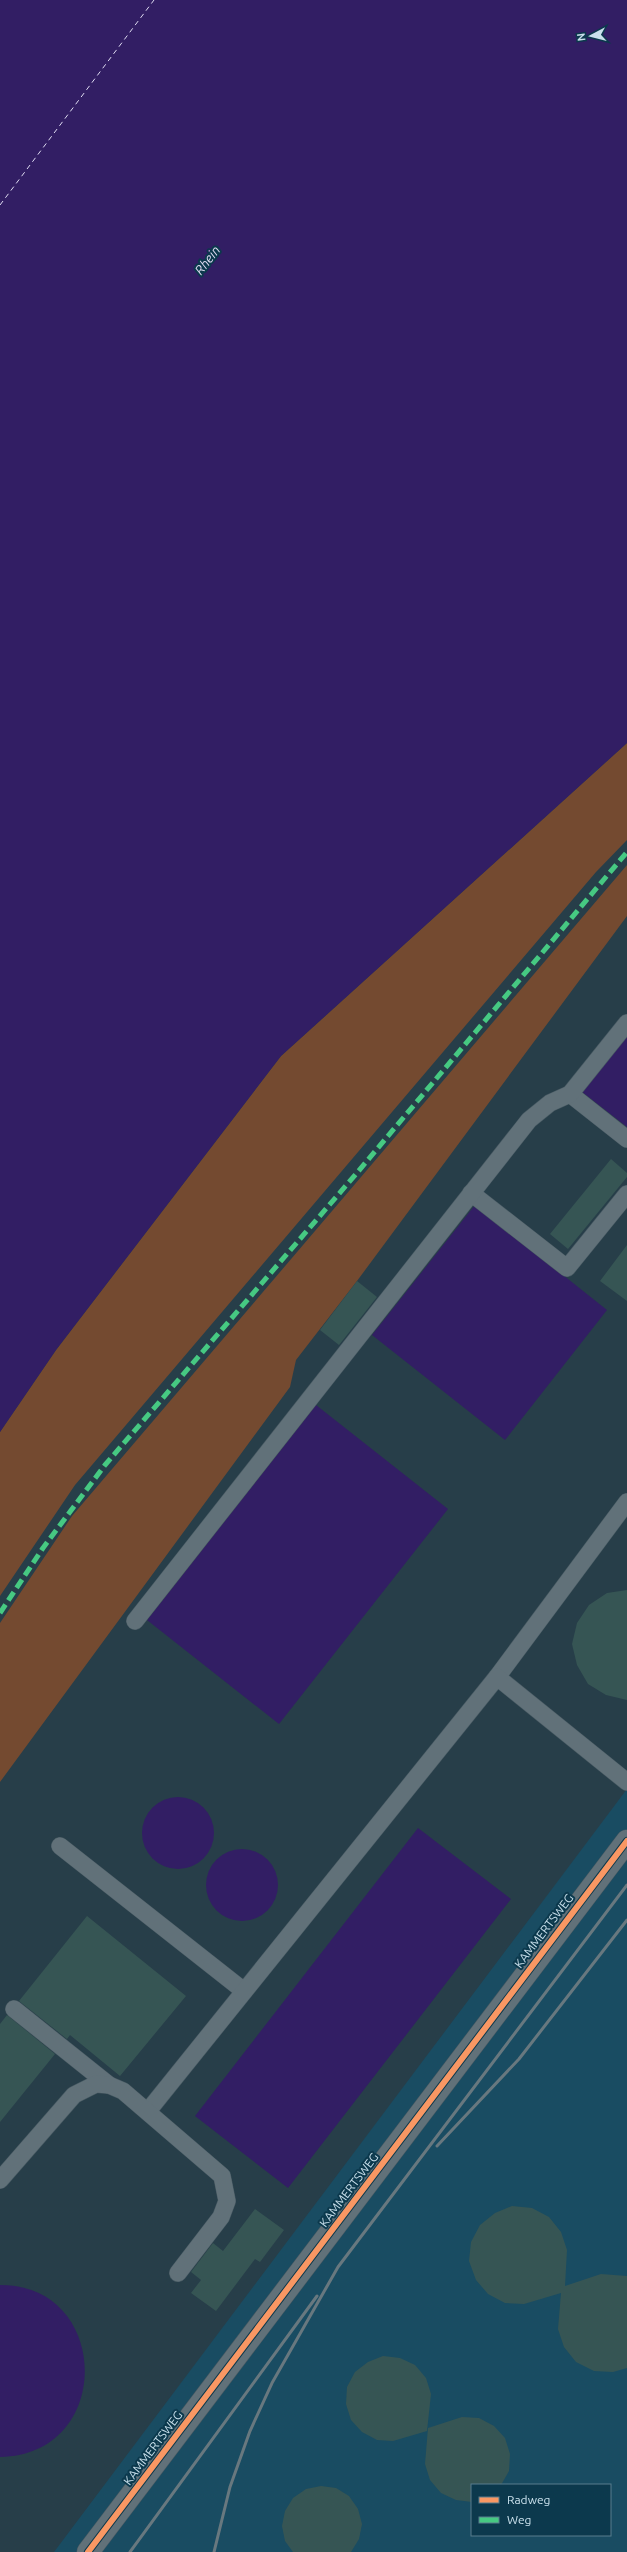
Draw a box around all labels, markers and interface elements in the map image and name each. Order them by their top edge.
north arrow [571,16,611,56]
text: N [575,32,588,42]
water label: Rhein [192,243,222,277]
street label: KAMMERTSWEG [512,1891,576,1970]
street label: KAMMERTSWEG [317,2150,381,2229]
street label: KAMMERTSWEG [121,2408,185,2487]
legend [471,2484,611,2536]
text: Radweg [507,2493,550,2506]
text: Weg [507,2513,531,2526]

